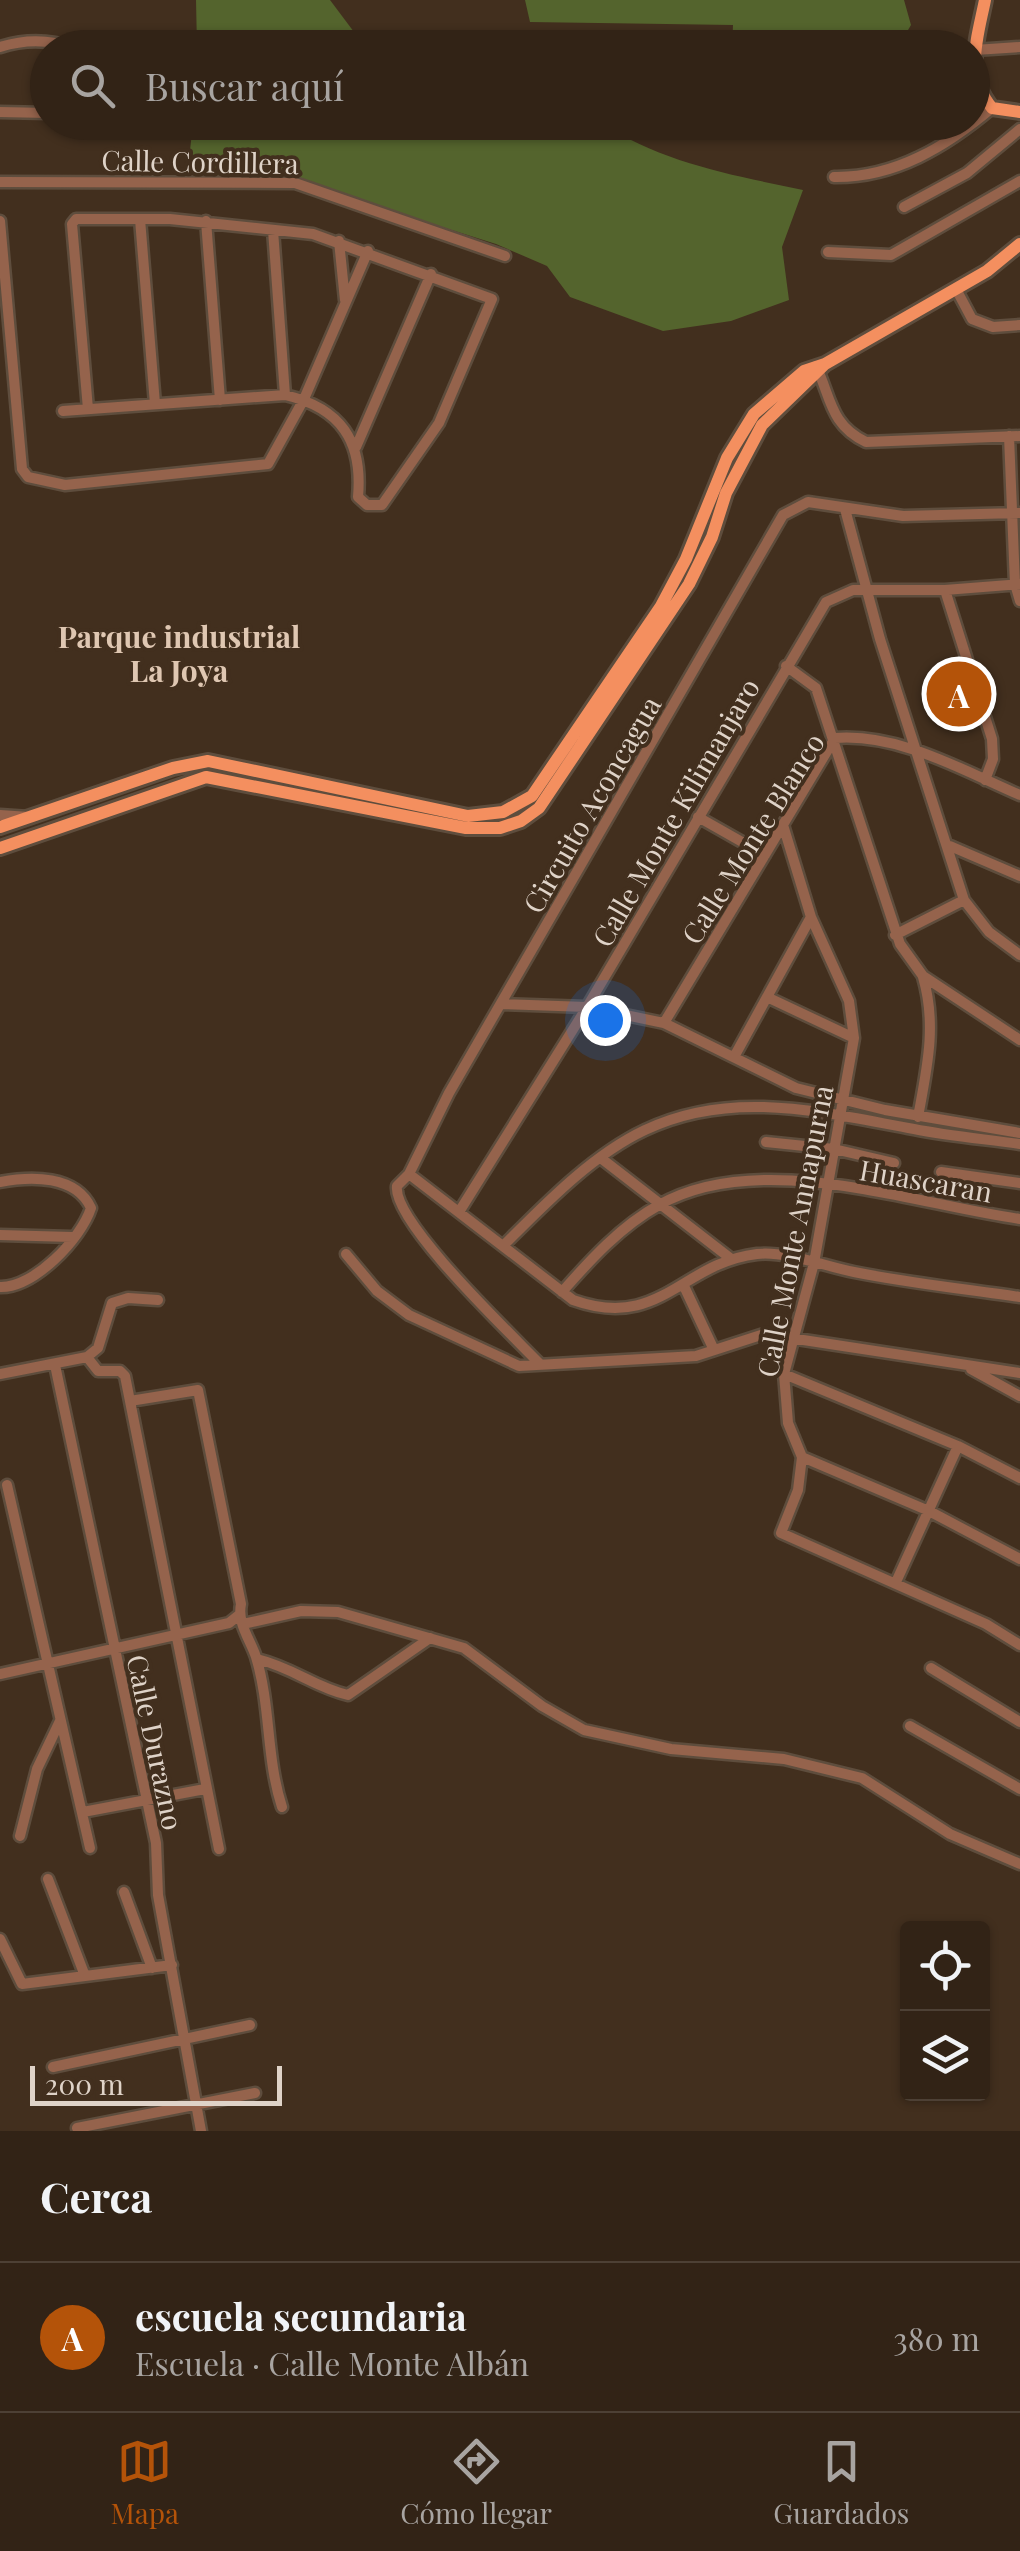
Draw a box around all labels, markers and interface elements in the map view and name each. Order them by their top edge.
search box [30,30,990,140]
icon: search [65,58,120,113]
text: Buscar aquí [145,60,344,111]
street label: Calle Cordillera [101,141,299,181]
district label: Parque industrial La Joya [58,616,300,690]
pin: A [926,656,992,732]
street label: Calle Monte Kilimanjaro [583,671,767,953]
street label: Circuito Aconcagua [514,689,668,919]
street label: Calle Monte Blanco [672,726,832,950]
your location [580,995,631,1046]
street label: Calle Monte Annapurna [748,1082,840,1380]
street label: Huascaran [857,1150,996,1210]
street label: Calle Durazno [119,1651,193,1833]
map controls [900,1921,990,2101]
button: locate [900,1921,990,2011]
button: layers [900,2011,990,2101]
scale bar [30,2061,282,2106]
text: 200 m [45,2065,124,2102]
text: Cerca [40,2168,152,2224]
text: escuela secundaria [135,2290,467,2341]
text: A [62,2316,83,2359]
text: 380 m [893,2316,980,2359]
text: Escuela · Calle Monte Albán [135,2341,529,2384]
tab: Mapa [111,2434,179,2531]
tab: Cómo llegar [400,2434,552,2531]
tab: Guardados [773,2434,909,2531]

